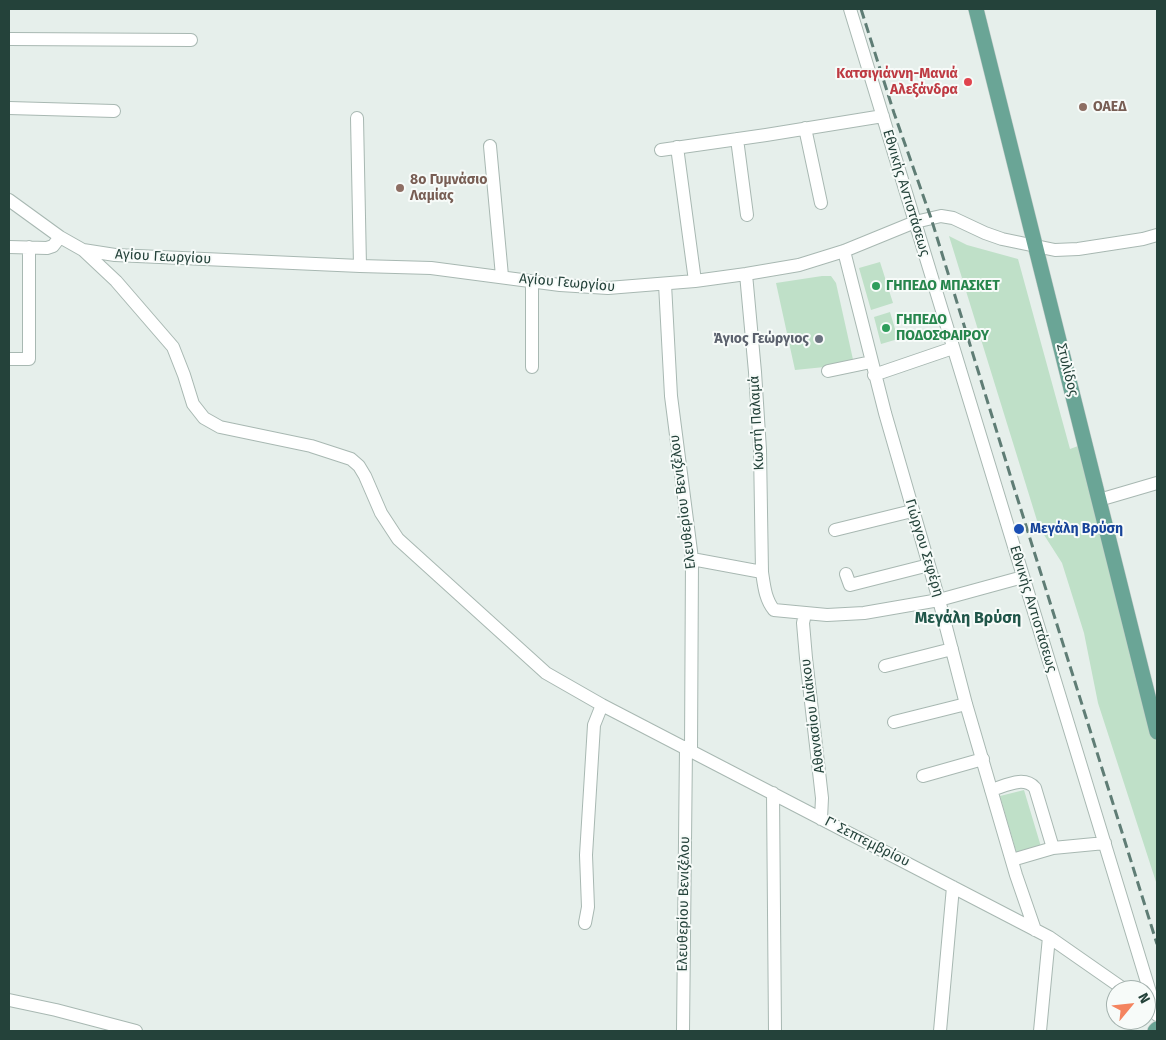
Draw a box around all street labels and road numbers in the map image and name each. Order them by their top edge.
street label: Εθνικής Αντιστάσεως [879,128,933,258]
street label: Αγίου Γεωργίου [114,246,212,268]
street label: Αγίου Γεωργίου [518,270,616,296]
street label: Στυλίδος [1052,342,1082,398]
street label: Κωστή Παλαμά [746,375,768,471]
street label: Ελευθερίου Βενιζέλου [666,434,700,570]
street label: Γιώργου Σεφέρη [901,497,947,599]
street label: Εθνικής Αντιστάσεως [1006,544,1060,674]
street label: Αθανασίου Διάκου [798,658,828,774]
street label: Γ' Σεπτεμβρίου [822,813,912,871]
street label: Ελευθερίου Βενιζέλου [674,836,694,972]

